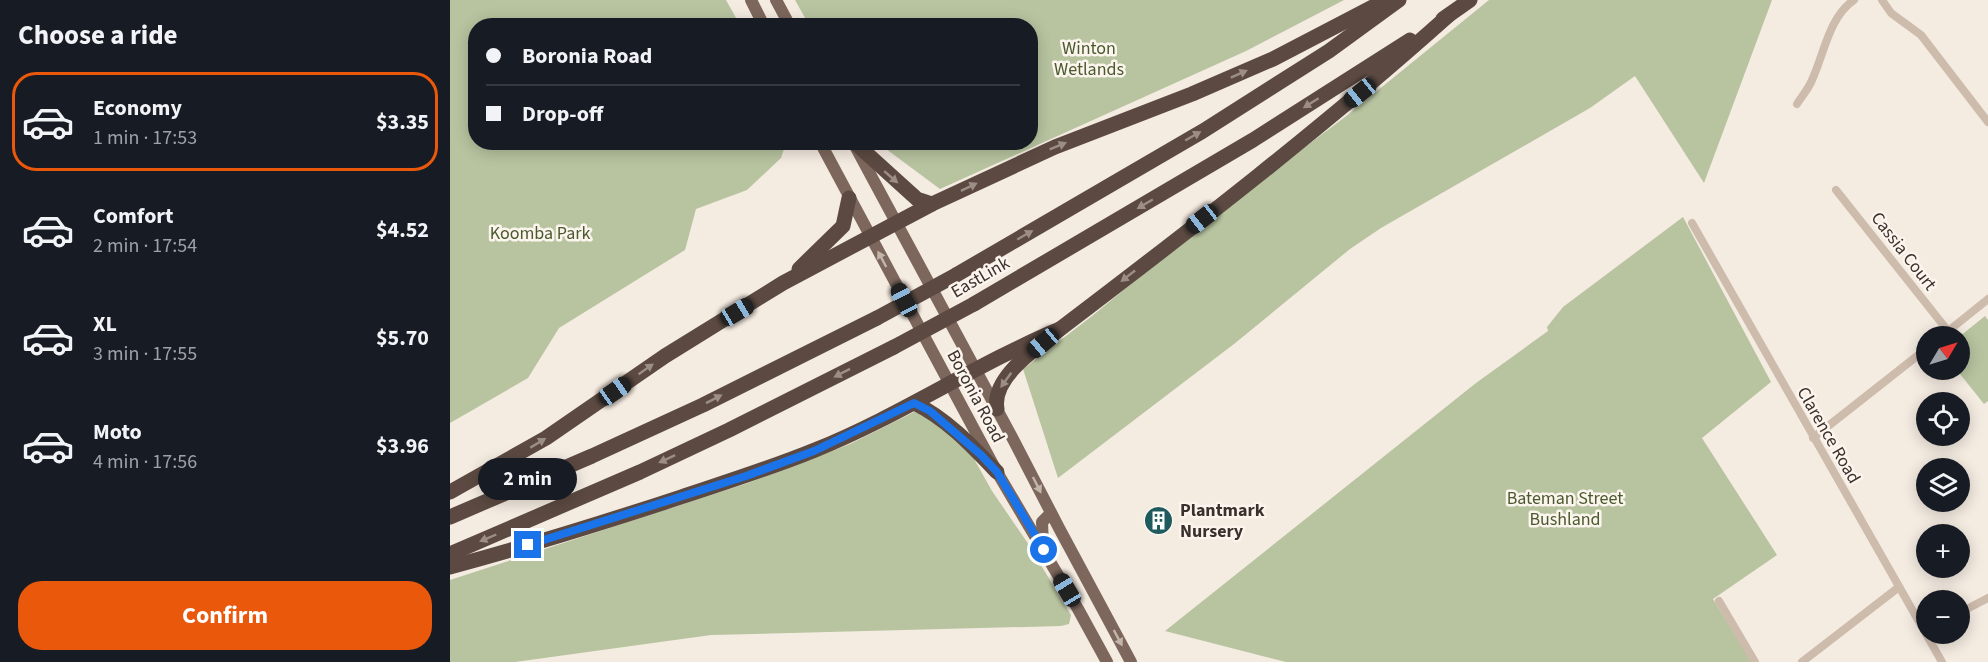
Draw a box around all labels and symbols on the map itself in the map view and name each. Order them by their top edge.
park label: Winton Wetlands [1054,36,1124,82]
one-way arrow [1231,69,1249,79]
car [1340,75,1380,111]
one-way arrow [1303,97,1320,108]
one-way arrow [1185,131,1201,142]
one-way arrow [1049,141,1067,150]
one-way arrow [883,170,898,183]
one-way arrow [960,183,977,192]
one-way arrow [1136,199,1153,209]
car [1182,201,1222,237]
street label: Cassia Court [1865,207,1942,296]
park label: Koomba Park [490,221,590,246]
one-way arrow [1017,229,1033,240]
one-way arrow [877,250,887,267]
street label: EastLink [946,251,1014,304]
one-way arrow [1121,270,1136,282]
car [888,280,920,320]
car [717,295,757,329]
car [1023,325,1063,361]
north arrow [1916,326,1970,380]
street label: Boronia Road [941,345,1010,447]
one-way arrow [638,363,654,375]
one-way arrow [833,368,850,378]
one-way arrow [1000,371,1012,387]
car [595,373,635,409]
street label: Clarence Road [1791,382,1866,488]
one-way arrow [706,394,723,404]
one-way arrow [530,438,547,448]
one-way arrow [658,454,675,463]
callout: 2 min [478,458,578,500]
one-way arrow [1032,476,1041,493]
park label: Bateman Street Bushland [1507,486,1623,532]
place label: Plantmark Nursery [1180,498,1265,544]
building icon: Plantmark Nursery [1143,504,1175,536]
route end [514,531,541,558]
one-way arrow [479,533,497,543]
route start [1030,536,1057,563]
car [1050,570,1084,610]
one-way arrow [1113,630,1123,647]

